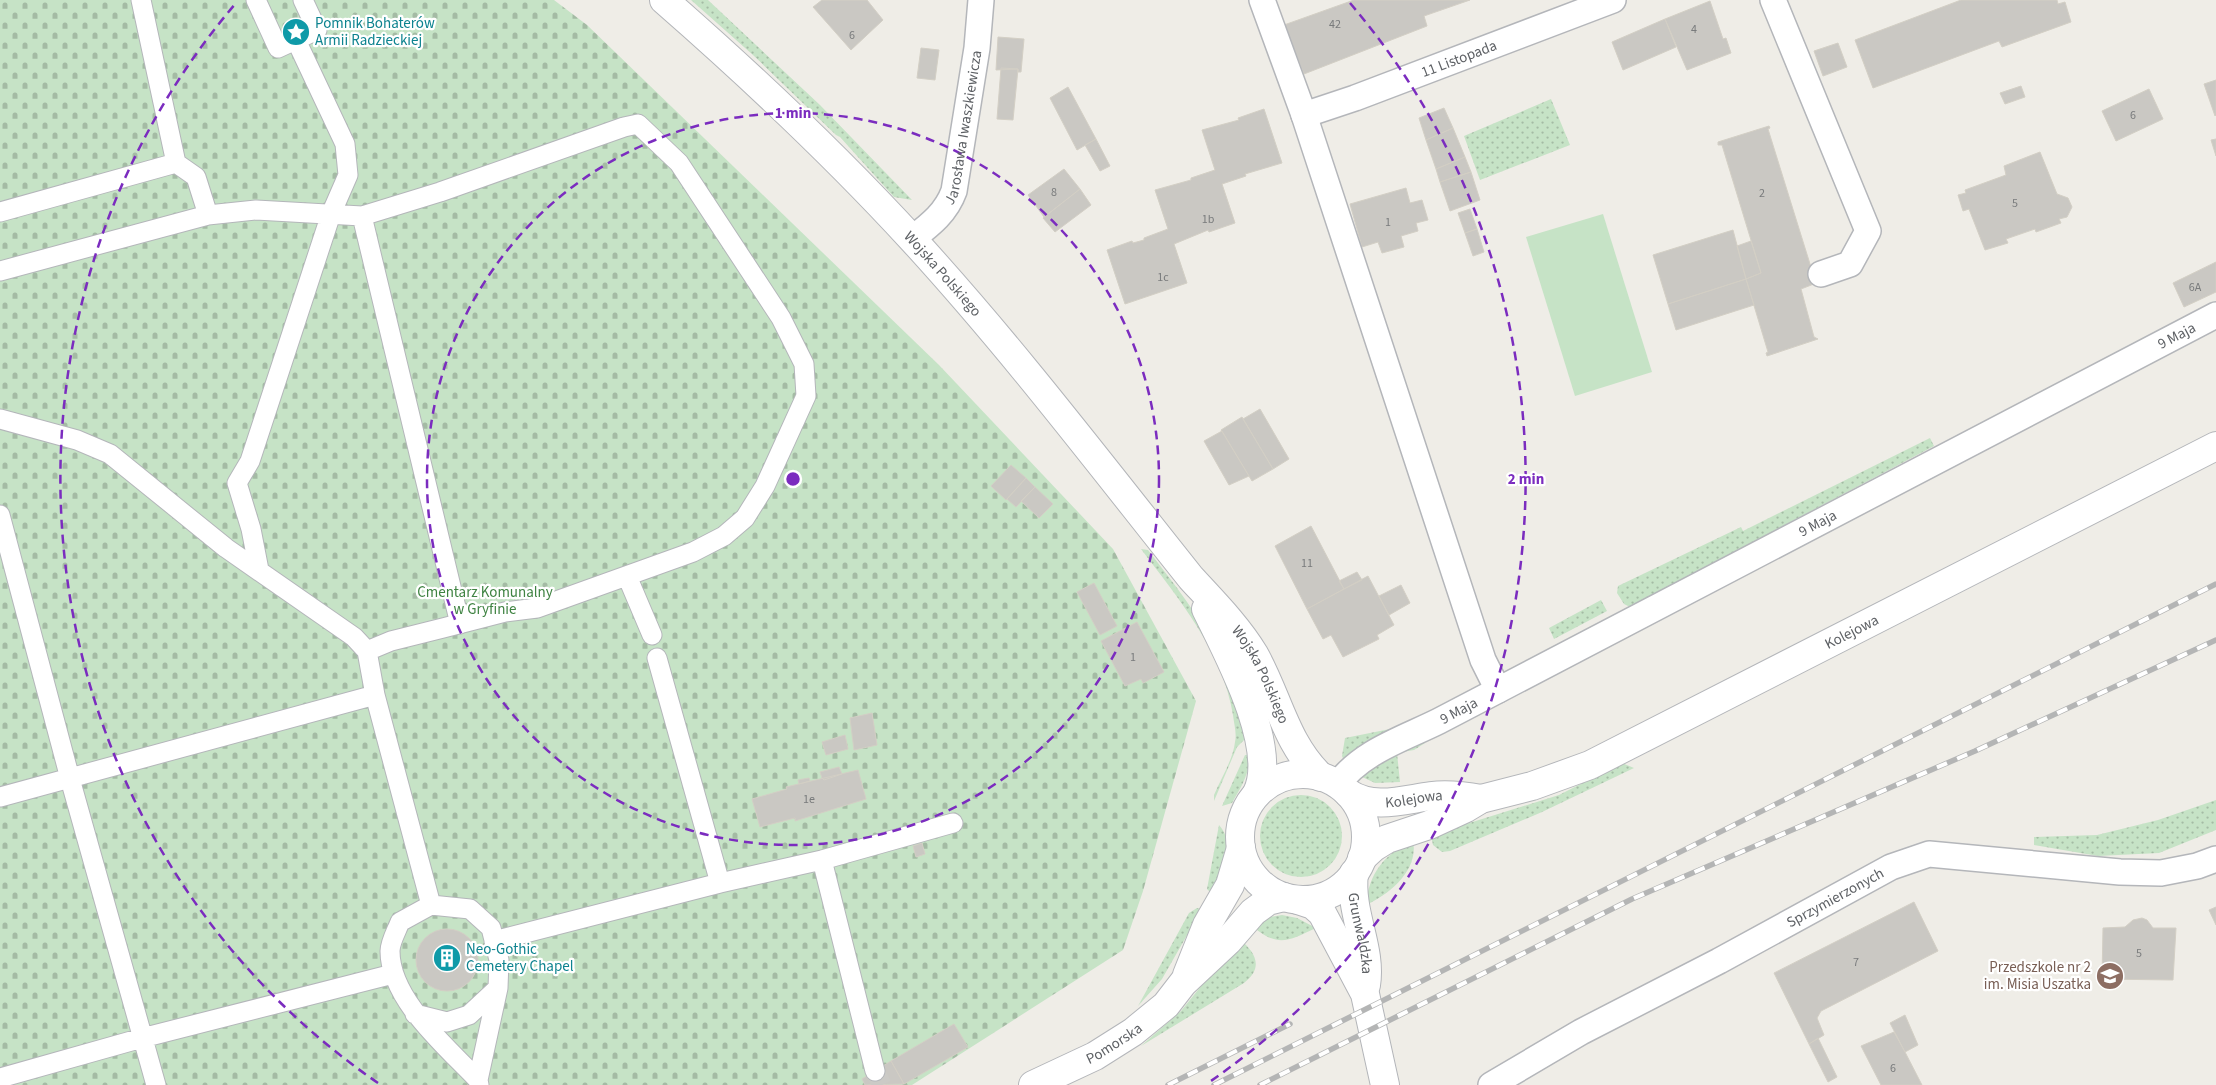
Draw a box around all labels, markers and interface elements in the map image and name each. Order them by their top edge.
place label: Pomnik Bohaterów Armii Radzieckiej [315,13,435,51]
house number: 42 [1329,16,1341,33]
place icon: Pomnik Bohaterów Armii Radzieckiej [281,17,311,47]
house number: 4 [1691,21,1697,38]
house number: 6 [849,27,855,44]
street label: 11 Listopada [1418,35,1500,83]
street label: Jarosława Iwaszkiewicza [939,49,987,209]
text: 1 min [775,103,811,124]
house number: 6 [2130,107,2136,124]
house number: 8 [1051,184,1057,201]
house number: 2 [1759,185,1765,202]
house number: 5 [2012,195,2018,212]
house number: 1b [1202,211,1215,228]
house number: 1 [1385,214,1391,231]
street label: Wojska Polskiego [899,227,986,321]
house number: 1c [1157,269,1169,286]
house number: 6A [2189,279,2202,296]
street label: 9 Maja [2154,317,2200,355]
text: 2 min [1508,469,1544,490]
centre of rings [784,470,802,488]
street label: 9 Maja [1795,505,1841,542]
house number: 11 [1301,555,1313,572]
park label: Cmentarz Komunalny w Gryfinie [417,582,553,620]
street label: Kolejowa [1821,610,1882,655]
street label: Wojska Polskiego [1226,621,1294,727]
house number: 1 [1130,649,1136,666]
street label: 9 Maja [1436,693,1482,730]
street label: Kolejowa [1384,785,1443,814]
house number: 1e [803,791,815,808]
street label: Sprzymierzonych [1783,863,1888,933]
street label: Grunwaldzka [1343,892,1377,974]
place label: Neo-Gothic Cemetery Chapel [466,939,574,977]
building icon: Neo-Gothic Cemetery Chapel [432,943,462,973]
house number: 5 [2136,945,2142,962]
house number: 7 [1853,954,1859,971]
place label: Przedszkole nr 2 im. Misia Uszatka [1984,957,2091,995]
school or university icon: Przedszkole nr 2 im. Misia Uszatka [2095,961,2125,991]
street label: Pomorska [1083,1018,1147,1070]
house number: 6 [1890,1060,1896,1077]

